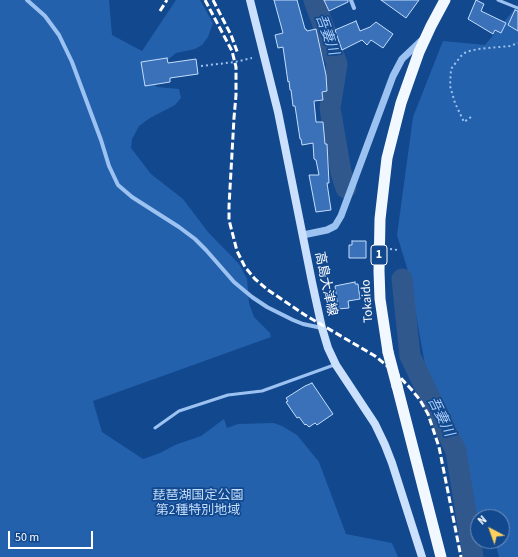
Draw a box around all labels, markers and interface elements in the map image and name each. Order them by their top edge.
water label: 吾妻川 [311,12,341,58]
road number: 1 [371,245,387,265]
street label: 高島大津線 [311,251,339,317]
street label: Tokaido [359,279,377,323]
water label: 吾妻川 [423,394,457,440]
park label: 琵琶湖国定公園 第2種特別地域 [153,488,243,519]
north arrow [470,509,510,549]
text: N [475,512,490,528]
scale bar [10,523,95,549]
text: 50 m [15,529,39,546]

